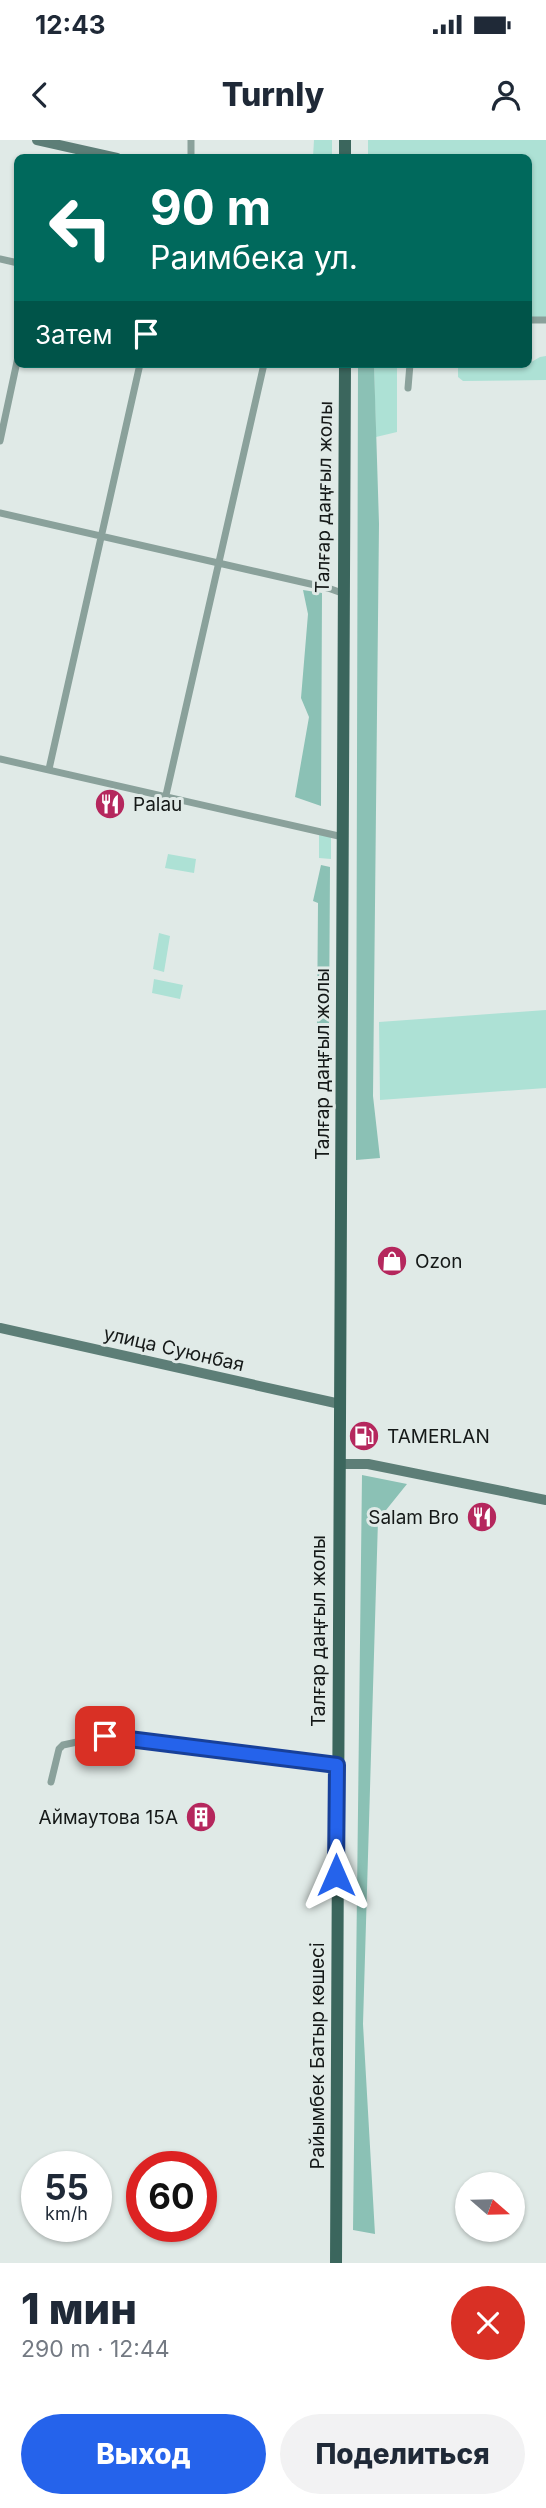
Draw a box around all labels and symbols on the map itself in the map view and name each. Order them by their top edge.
street label: Талғар даңғыл жолы [311,401,337,593]
restaurant icon: Palau [93,787,127,821]
place label: Palau [133,793,182,816]
street label: Талғар даңғыл жолы [311,968,334,1160]
shop icon: Ozon [375,1244,409,1278]
place label: Ozon [415,1250,462,1273]
street label: улица Суюнбая [101,1322,247,1376]
fuel station icon: TAMERLAN [347,1419,381,1453]
place label: TAMERLAN [387,1425,490,1448]
restaurant icon: Salam Bro [465,1500,499,1534]
place label: Salam Bro [368,1506,459,1529]
street label: Талғар даңғыл жолы [307,1535,330,1727]
pin [75,1706,135,1766]
building icon: Аймаутова 15А [184,1800,218,1834]
place label: Аймаутова 15А [39,1806,178,1829]
position arrow [299,1838,373,1912]
street label: Райымбек Батыр көшесі [306,1942,329,2170]
speed limit sign: 60 [126,2151,217,2242]
north arrow [455,2172,525,2242]

